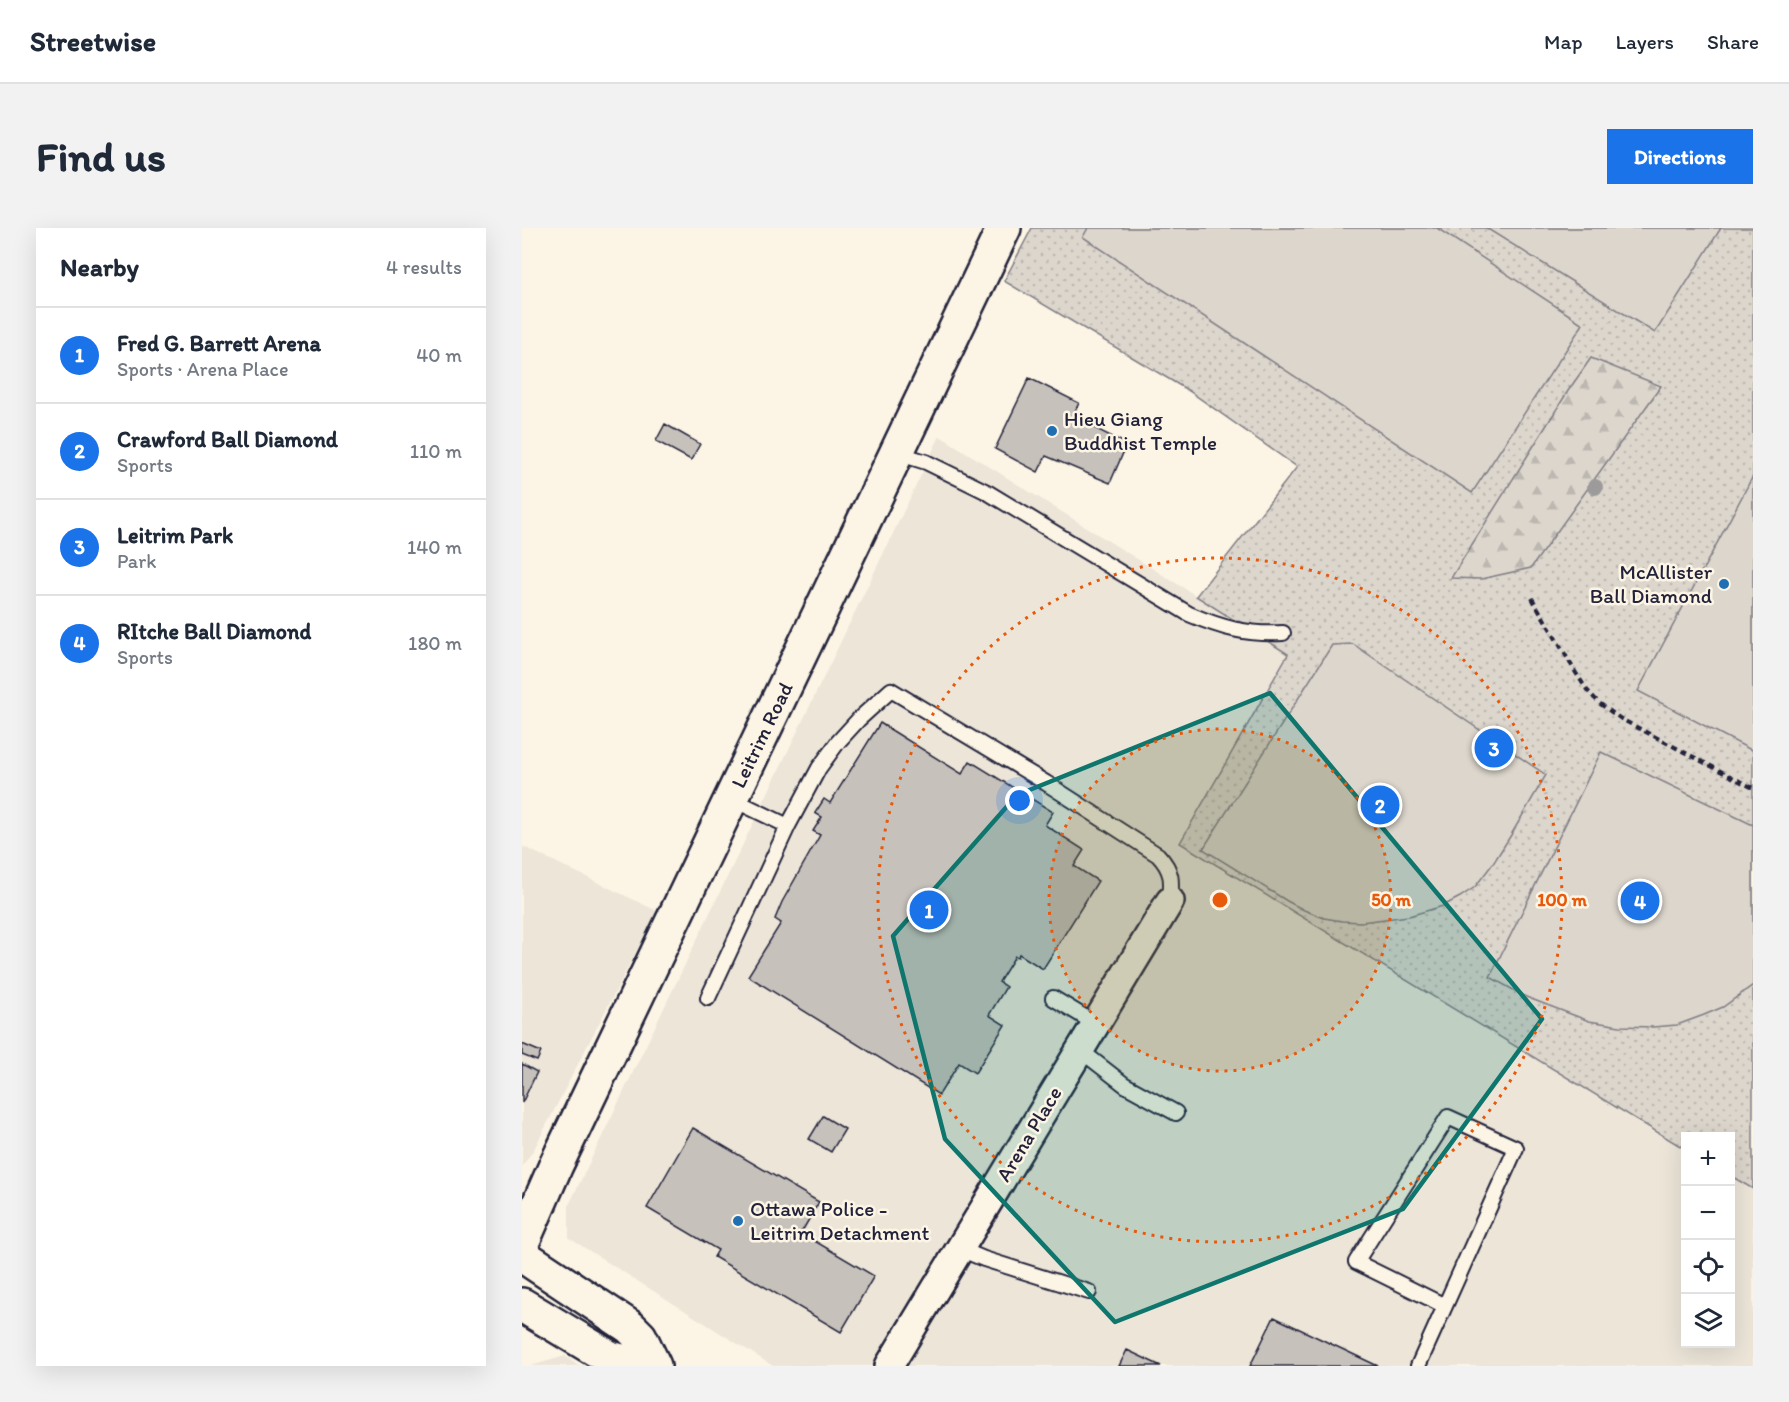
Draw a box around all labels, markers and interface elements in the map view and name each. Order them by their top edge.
text: Streetwise [30,24,156,58]
text: Map [1544,29,1583,54]
text: Layers [1616,29,1674,54]
text: Share [1707,29,1759,54]
button: Directions [1607,129,1753,184]
text: Find us [36,131,166,182]
text: Nearby [60,251,139,283]
text: 4 results [386,255,462,279]
text: Fred G. Barrett Arena [117,330,321,357]
text: 1 [75,343,84,367]
text: 40 m [416,343,462,367]
text: Sports · Arena Place [117,357,288,381]
place label: Hieu Giang Buddhist Temple [1064,406,1217,455]
marker: Hieu Giang Buddhist Temple [1045,424,1059,438]
text: Crawford Ball Diamond [117,426,338,453]
text: 2 [74,439,85,463]
text: 110 m [410,439,462,463]
text: Sports [117,453,173,477]
text: Leitrim Park [117,522,233,549]
text: 3 [74,535,85,559]
text: 140 m [407,535,462,559]
text: Park [117,549,156,573]
place label: McAllister Ball Diamond [1590,559,1713,608]
marker: McAllister Ball Diamond [1717,577,1731,591]
text: RItche Ball Diamond [117,618,311,645]
text: 4 [73,631,86,655]
text: 180 m [408,631,462,655]
text: Sports [117,645,173,669]
street label: Leitrim Road [725,677,798,792]
pin: 3 [1474,726,1514,770]
pin: 2 [1360,782,1400,828]
your location [1005,786,1034,815]
pin: 4 [1620,878,1660,924]
pin: 1 [910,888,948,932]
text: 50 m [1371,889,1412,911]
text: 100 m [1537,889,1588,911]
centre of rings [1210,890,1230,910]
street label: Arena Place [990,1082,1067,1186]
map controls [1681,1132,1735,1348]
button: + [1681,1132,1735,1186]
button: − [1681,1186,1735,1240]
place label: Ottawa Police - Leitrim Detachment [750,1196,929,1245]
marker: Ottawa Police - Leitrim Detachment [731,1214,745,1228]
button: locate [1681,1240,1735,1294]
button: layers [1681,1294,1735,1348]

